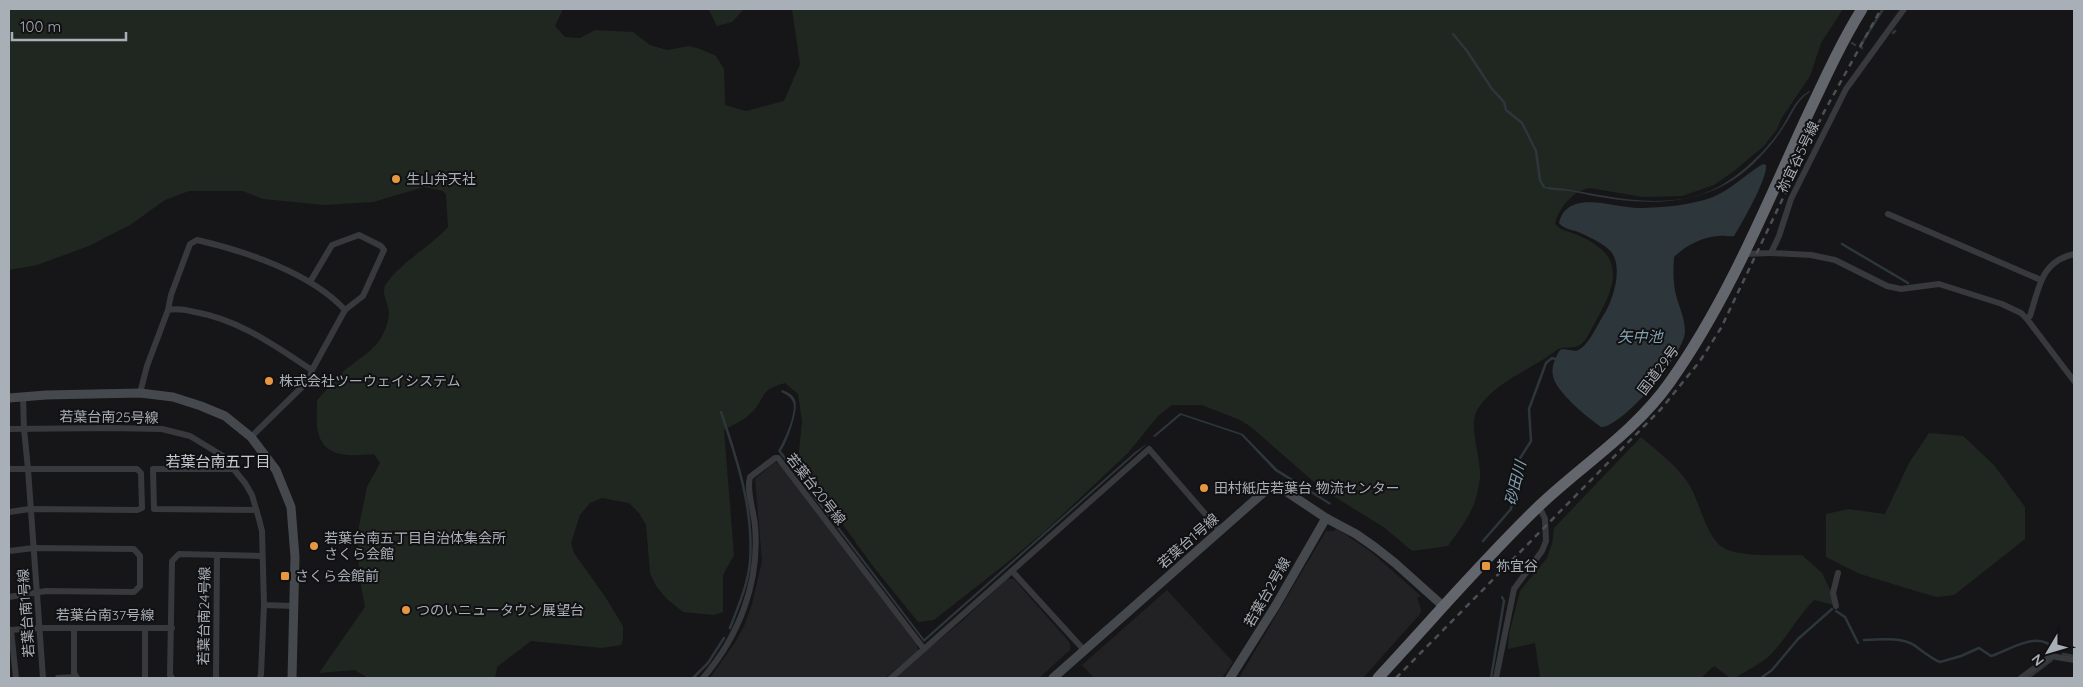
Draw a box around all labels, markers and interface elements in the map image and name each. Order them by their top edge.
scale bar [12,10,126,42]
text: 100 m [20,17,61,36]
street label: 祢宜谷5号線 [1773,118,1823,196]
place label: 生山弁天社 [406,170,476,188]
marker: 生山弁天社 [390,173,402,185]
water label: 矢中池 [1617,327,1664,346]
street label: 国道29号 [1633,342,1683,398]
place label: 株式会社ツーウェイシステム [279,372,461,390]
marker: 株式会社ツーウェイシステム [263,375,275,387]
street label: 若葉台南25号線 [59,407,159,427]
street label: 若葉台20号線 [782,450,850,528]
district label: 若葉台南五丁目 [165,452,271,471]
water label: 砂田川 [1500,457,1530,507]
place label: 田村紙店若葉台 物流センター [1214,479,1400,497]
marker: 田村紙店若葉台 物流センター [1198,482,1210,494]
street label: 若葉台1号線 [1154,510,1222,572]
place label: 若葉台南五丁目自治体集会所 さくら会館 [324,529,506,563]
marker: 若葉台南五丁目自治体集会所 さくら会館 [308,540,320,552]
street label: 若葉台2号線 [1240,554,1294,630]
place label: 祢宜谷 [1496,557,1538,575]
marker: 祢宜谷 [1480,560,1492,572]
street label: 若葉台南24号線 [194,566,214,666]
place label: さくら会館前 [295,567,379,585]
street label: 若葉台南1号線 [14,568,38,658]
marker: さくら会館前 [279,570,291,582]
place label: つのいニュータウン展望台 [416,601,584,619]
marker: つのいニュータウン展望台 [400,604,412,616]
street label: 若葉台南37号線 [56,606,154,624]
north arrow [2023,627,2073,677]
text: N [2027,650,2048,670]

